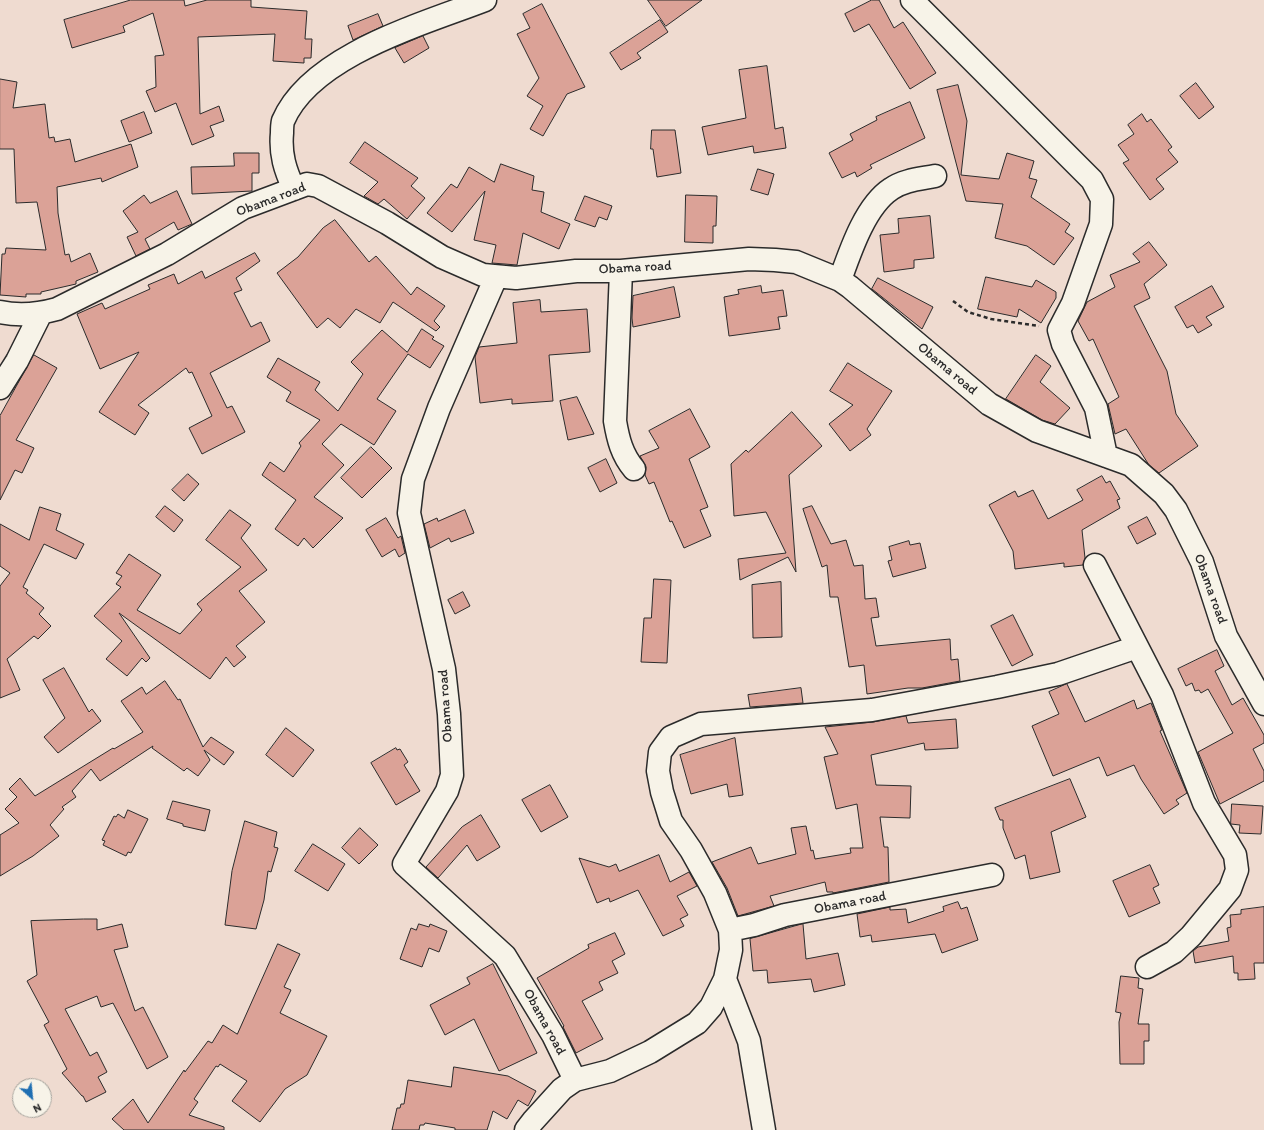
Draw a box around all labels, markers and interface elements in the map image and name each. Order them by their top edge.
street label: Obama road [234,179,308,221]
street label: Obama road [598,258,672,278]
street label: Obama road [914,339,980,399]
street label: Obama road [1190,552,1230,626]
street label: Obama road [435,669,457,743]
street label: Obama road [813,888,887,918]
street label: Obama road [519,986,569,1058]
north arrow [12,1078,52,1118]
text: N [31,1101,43,1116]

